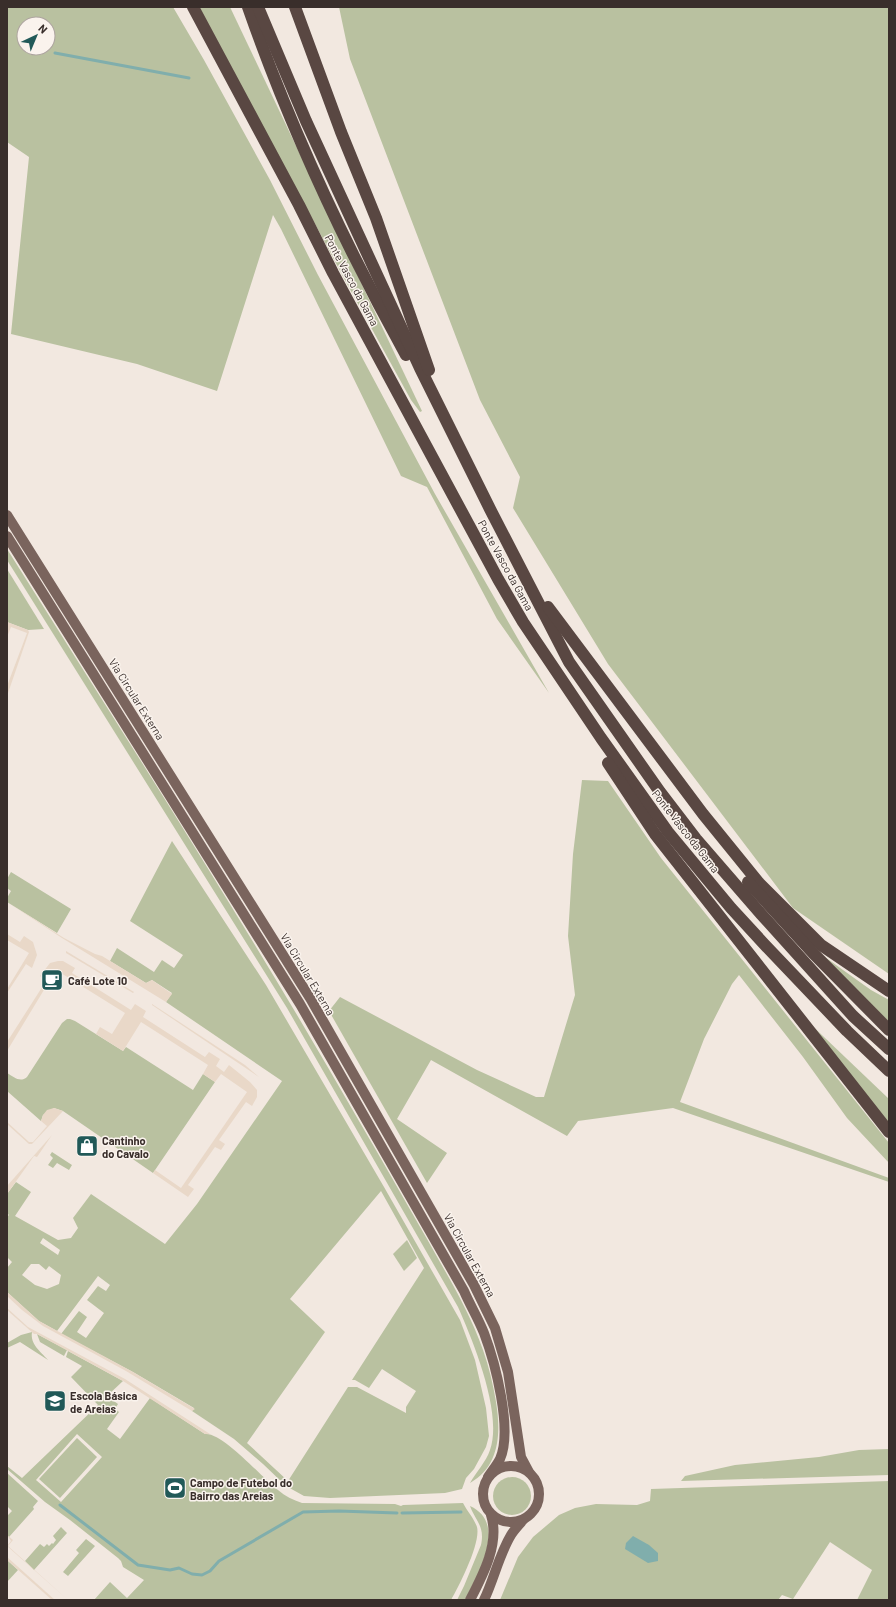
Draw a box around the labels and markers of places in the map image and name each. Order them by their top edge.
cafe icon: Café Lote 10 [39,967,65,993]
place label: Café Lote 10 [68,974,127,987]
shop icon: Cantinho do Cavalo [74,1133,100,1159]
place label: Cantinho do Cavalo [102,1134,149,1160]
school or university icon: Escola Básica de Areias [42,1388,68,1414]
place label: Escola Básica de Areias [70,1389,137,1415]
sports icon: Campo de Futebol do Bairro das Areias [162,1475,188,1501]
place label: Campo de Futebol do Bairro das Areias [190,1476,292,1502]

